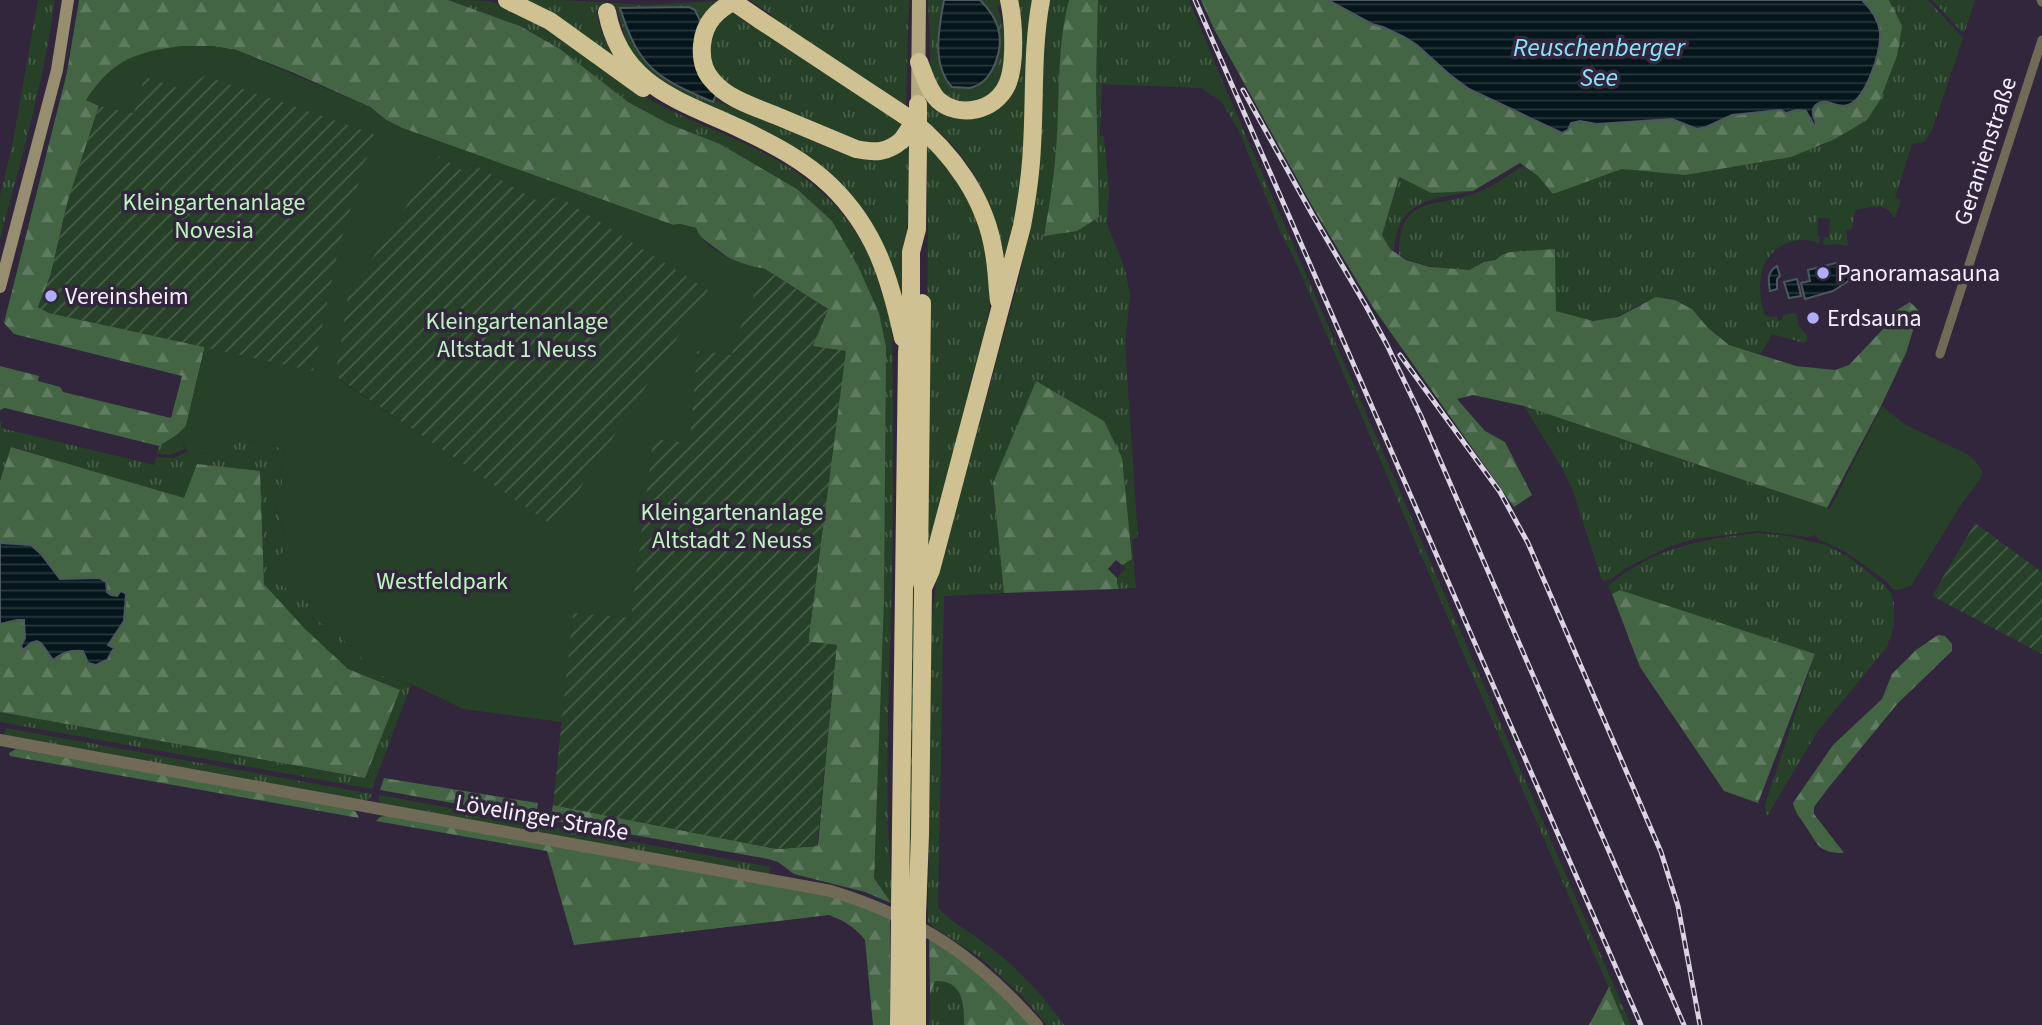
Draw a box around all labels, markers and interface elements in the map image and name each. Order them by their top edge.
water label: Reuschenberger See [1513,29,1686,96]
street label: Geranienstraße [1945,73,2026,230]
park label: Kleingartenanlage Novesia [122,185,306,248]
place label: Panoramasauna [1837,256,2000,291]
marker: Panoramasauna [1815,265,1831,281]
place label: Vereinsheim [65,279,189,314]
marker: Vereinsheim [43,288,59,304]
place label: Erdsauna [1827,301,1922,336]
park label: Kleingartenanlage Altstadt 1 Neuss [425,304,609,367]
marker: Erdsauna [1805,310,1821,326]
park label: Kleingartenanlage Altstadt 2 Neuss [640,495,824,558]
park label: Westfeldpark [376,564,508,599]
street label: Lövelinger Straße [453,785,631,850]

